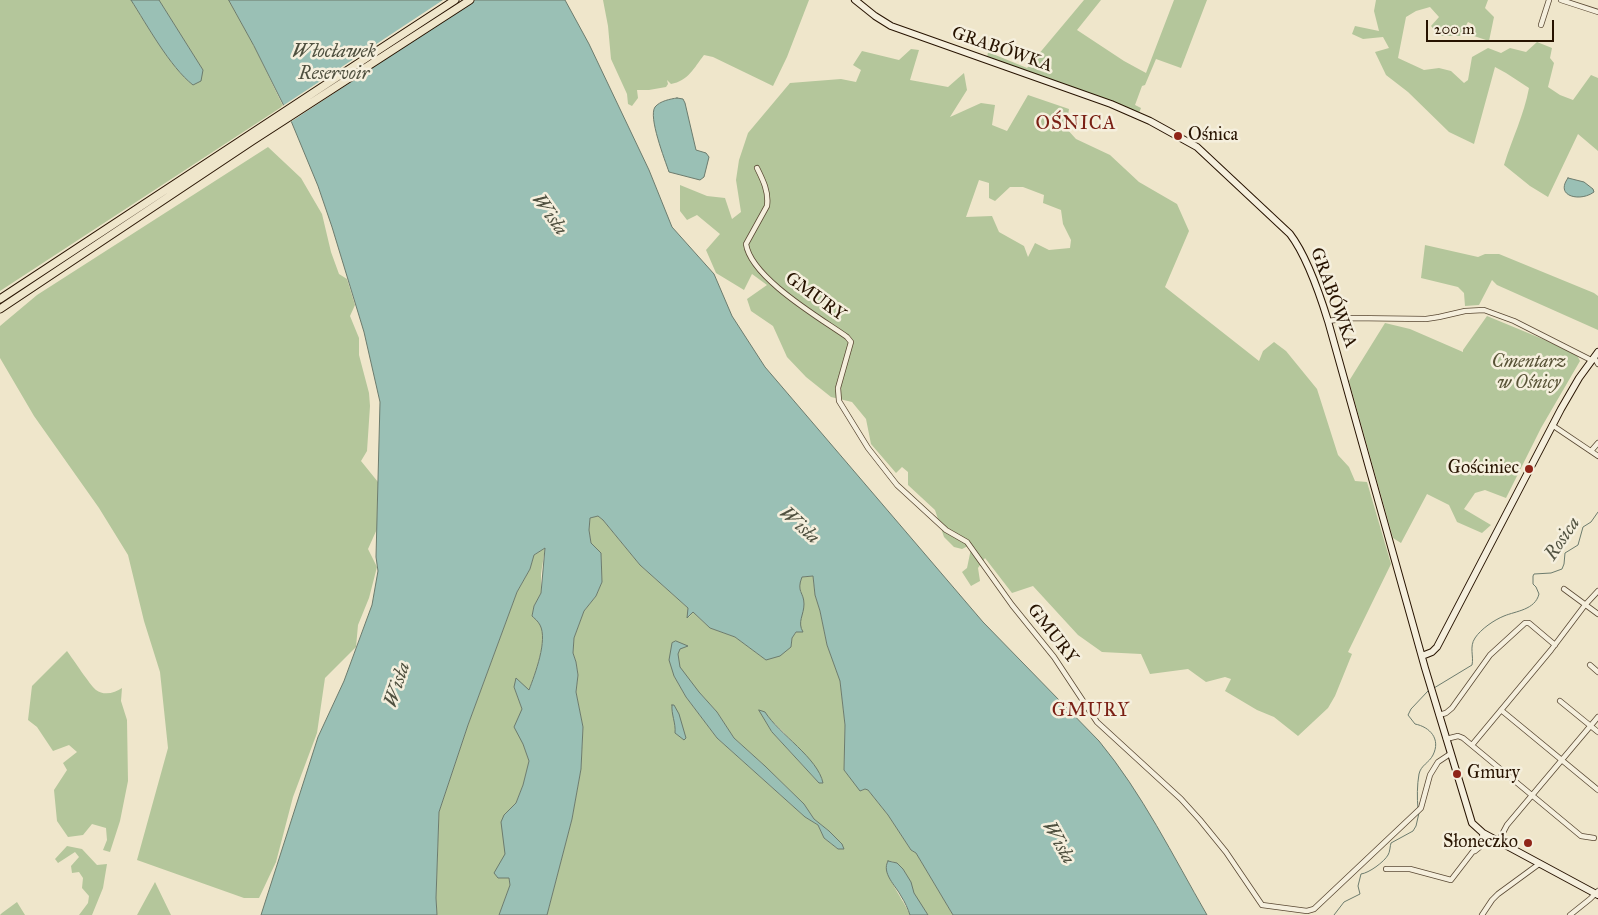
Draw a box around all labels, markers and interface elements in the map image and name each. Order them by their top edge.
scale bar [1428,10,1556,42]
text: 200 m [1434,20,1475,38]
street label: GRABÓWKA [949,23,1055,77]
water label: Włocławek Reservoir [292,41,376,85]
district label: OŚNICA [1035,113,1117,135]
place label: Ośnica [1188,125,1238,147]
marker: Ośnica [1172,130,1184,142]
water label: Wisła [526,190,572,240]
street label: GRABÓWKA [1305,245,1361,351]
street label: GMURY [780,268,850,326]
park label: Cmentarz w Ośnicy [1492,352,1566,394]
place label: Gościniec [1448,458,1519,480]
marker: Gościniec [1523,463,1535,475]
water label: Wisła [774,502,824,550]
water label: Rosica [1540,513,1586,565]
street label: GMURY [1022,600,1082,668]
water label: Wisła [380,660,416,710]
district label: GMURY [1051,700,1131,722]
place label: Gmury [1467,763,1520,785]
marker: Gmury [1451,768,1463,780]
water label: Wisła [1037,818,1079,868]
place label: Słoneczko [1443,832,1518,854]
marker: Słoneczko [1522,837,1534,849]

